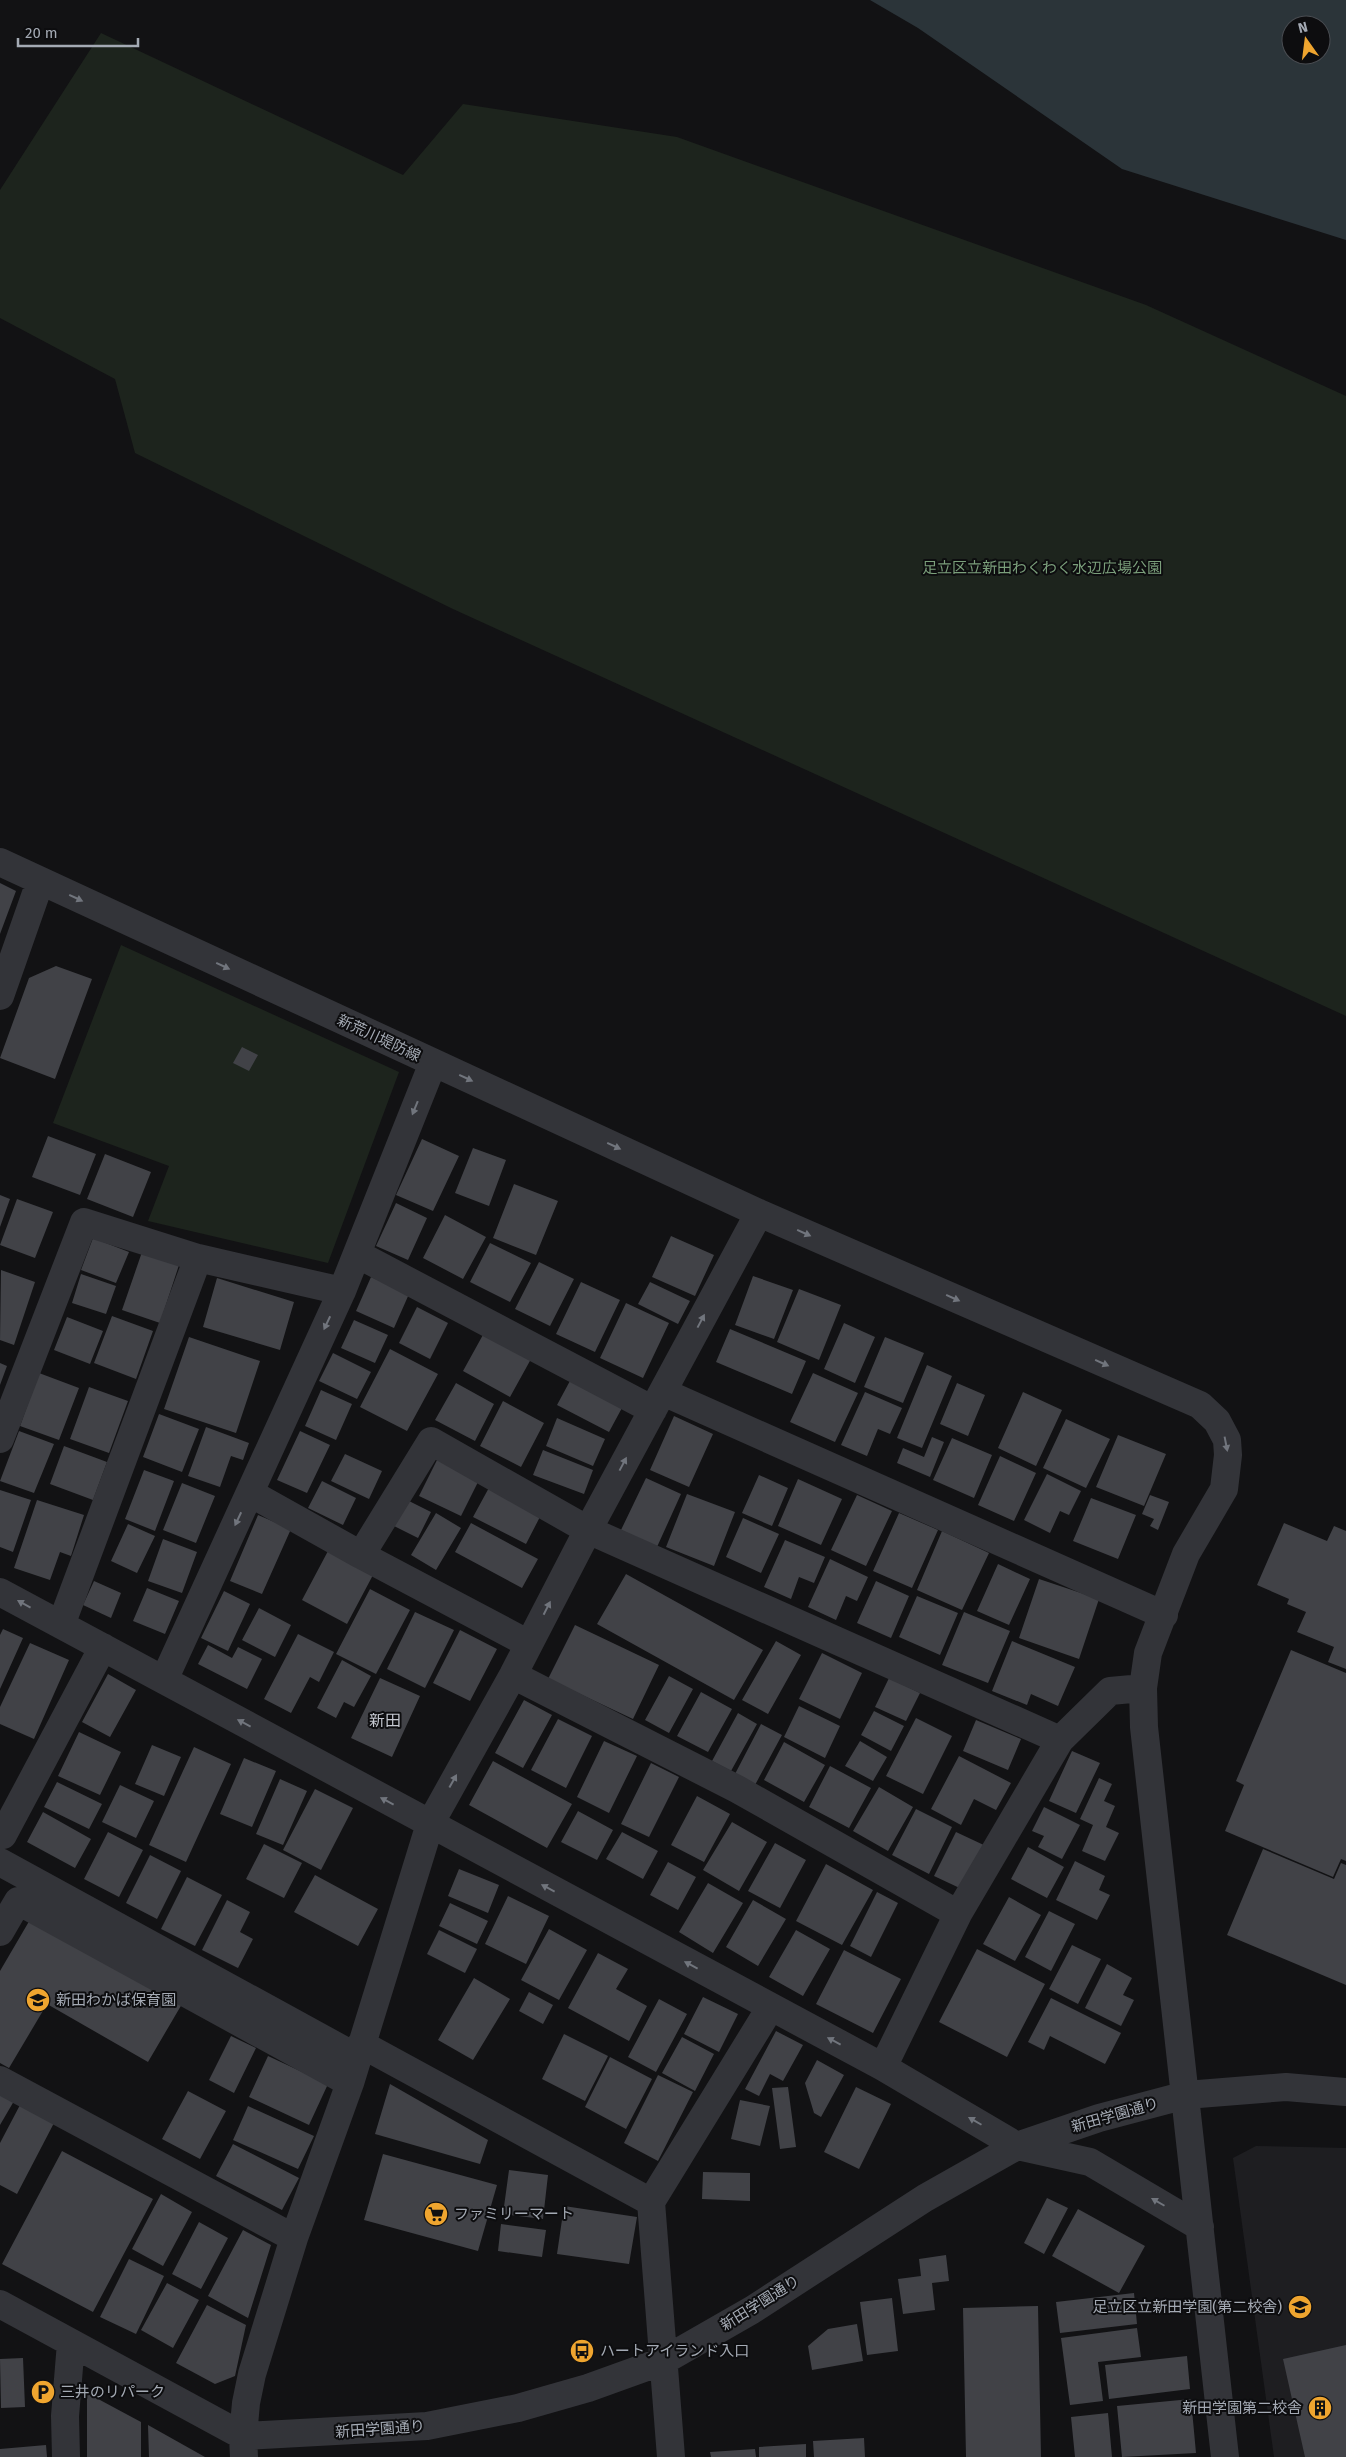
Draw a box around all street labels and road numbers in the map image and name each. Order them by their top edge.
street label: 新荒川堤防線 [334,1011,424,1065]
street label: 新田学園通り [1069,2094,1161,2136]
street label: 新田学園通り [717,2272,803,2334]
street label: 新田学園通り [334,2417,426,2441]

